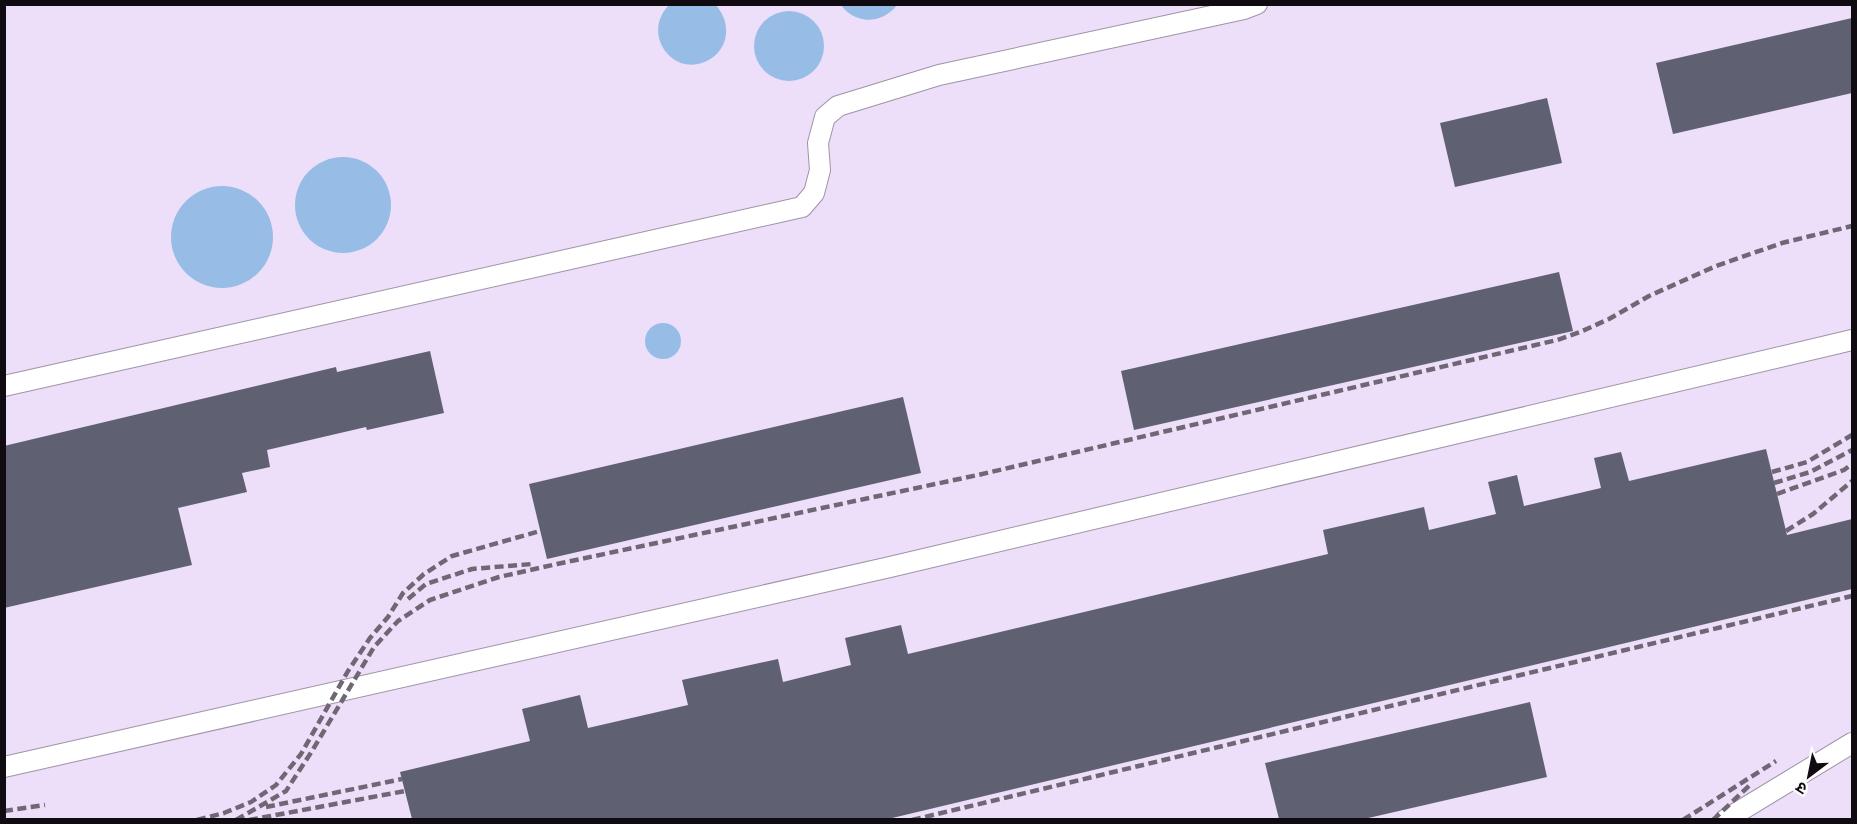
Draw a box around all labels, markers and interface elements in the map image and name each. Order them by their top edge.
north arrow [1779,746,1839,806]
text: उ [1792,778,1810,799]

